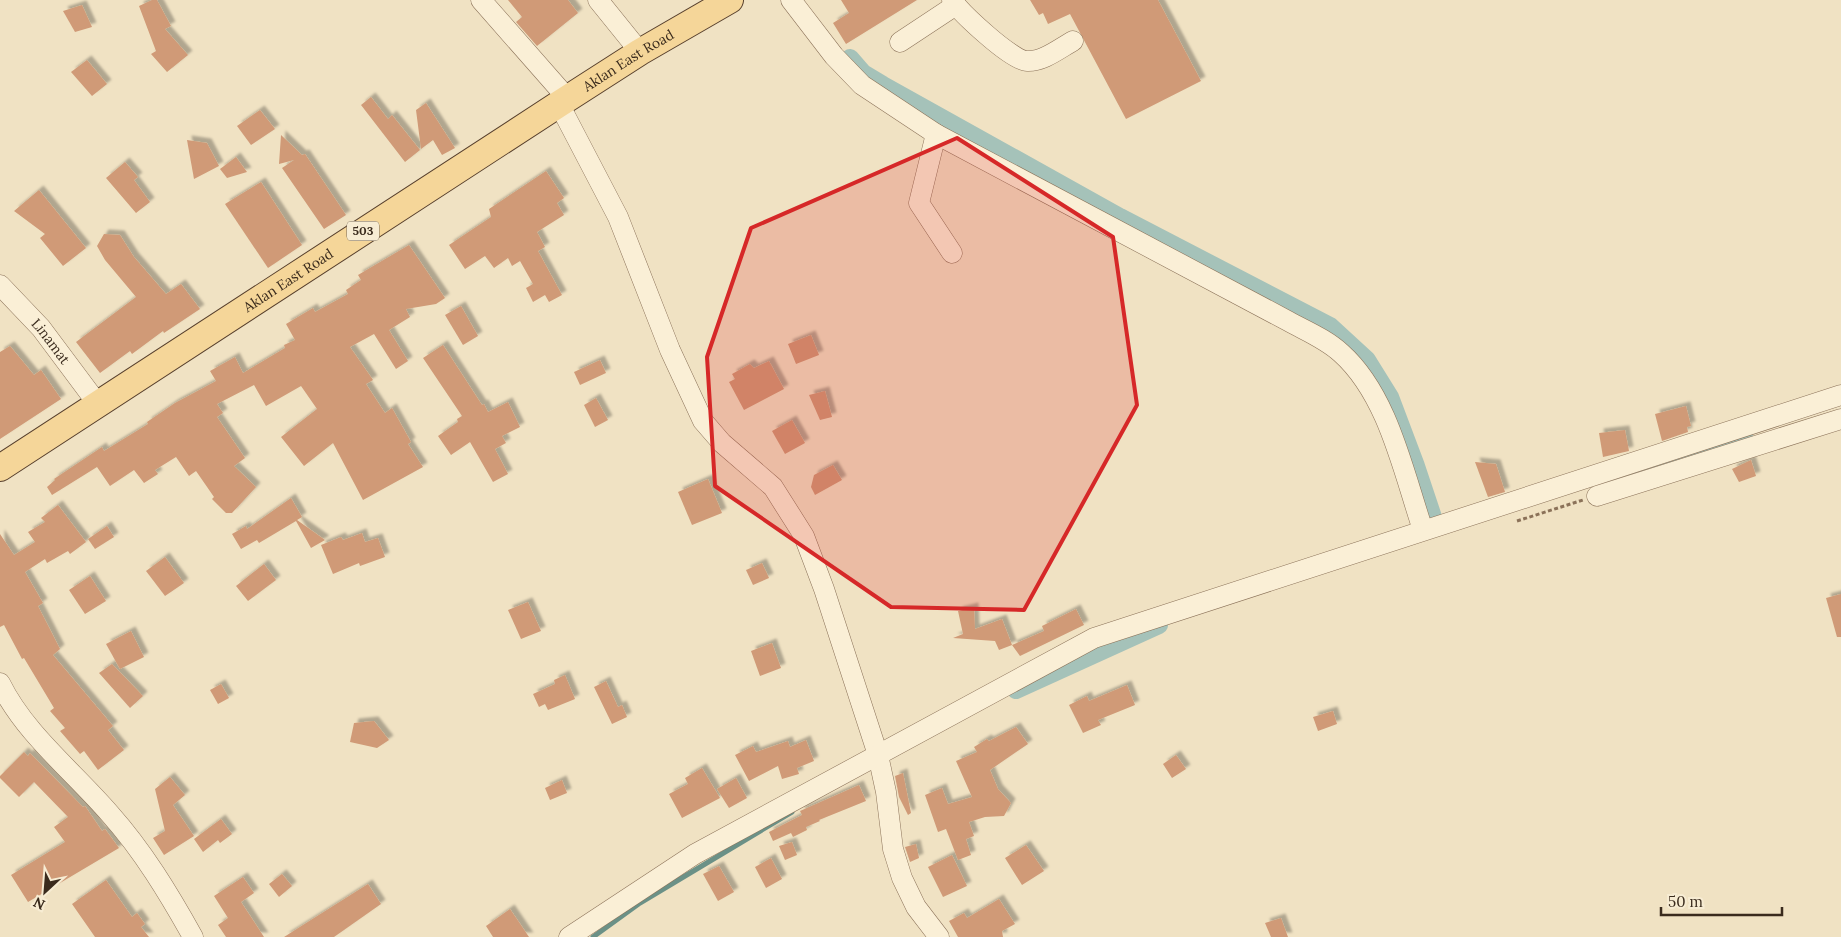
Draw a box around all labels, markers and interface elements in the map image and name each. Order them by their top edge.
street label: Aklan East Road [579,25,677,96]
road number: 503 [347,222,379,240]
street label: Aklan East Road [239,244,337,317]
street label: Linamat [28,315,74,368]
north arrow [20,867,70,917]
scale bar [1661,884,1782,916]
text: 50 m [1668,892,1703,911]
text: N [30,893,48,914]

